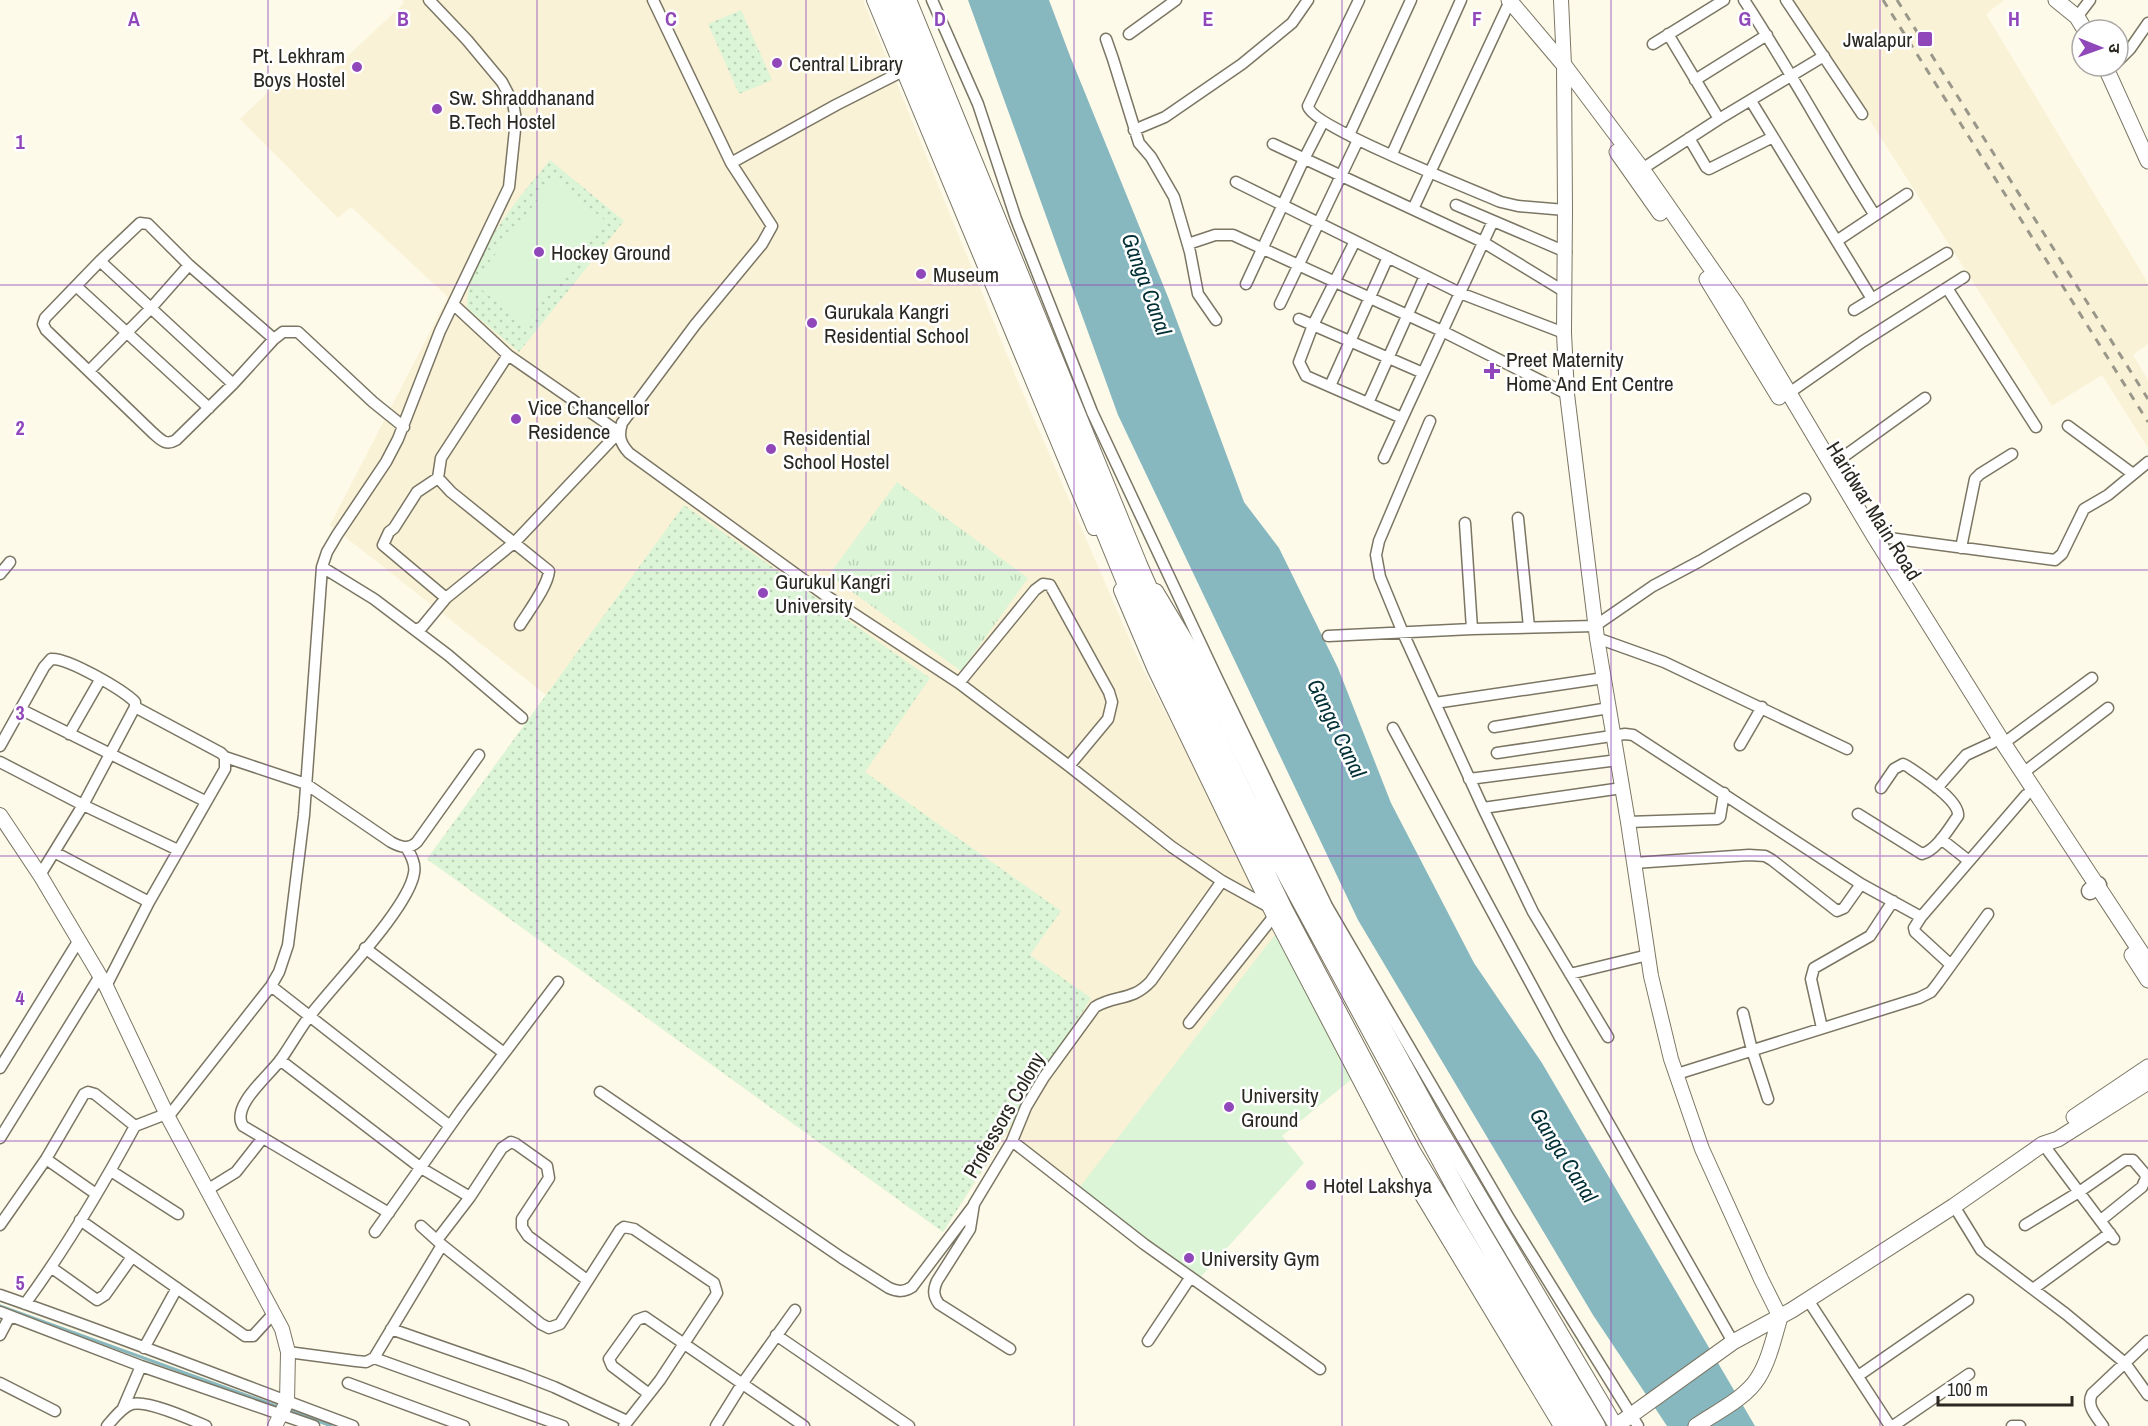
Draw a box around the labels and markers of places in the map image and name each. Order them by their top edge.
place label: Jwalapur [1843,25,1912,54]
marker: Jwalapur [1916,30,1934,48]
place label: Pt. Lekhram Boys Hostel [252,41,345,94]
place label: Central Library [789,49,903,78]
marker: Central Library [770,56,784,70]
marker: Pt. Lekhram Boys Hostel [350,60,364,74]
place label: Sw. Shraddhanand B.Tech Hostel [449,83,595,136]
marker: Sw. Shraddhanand B.Tech Hostel [430,102,444,116]
place label: Hockey Ground [551,238,671,267]
marker: Hockey Ground [532,245,546,259]
place label: Museum [933,260,999,289]
marker: Museum [914,267,928,281]
place label: Gurukala Kangri Residential School [824,297,969,350]
marker: Gurukala Kangri Residential School [805,316,819,330]
place label: Preet Maternity Home And Ent Centre [1506,345,1674,398]
marker: Preet Maternity Home And Ent Centre [1483,362,1501,380]
place label: Vice Chancellor Residence [528,393,650,446]
marker: Vice Chancellor Residence [509,412,523,426]
place label: Residential School Hostel [783,423,889,476]
marker: Residential School Hostel [764,442,778,456]
place label: Gurukul Kangri University [775,567,891,620]
marker: Gurukul Kangri University [756,586,770,600]
place label: University Ground [1241,1081,1319,1134]
marker: University Ground [1222,1100,1236,1114]
place label: Hotel Lakshya [1323,1171,1433,1200]
marker: Hotel Lakshya [1304,1178,1318,1192]
place label: University Gym [1201,1244,1320,1273]
marker: University Gym [1182,1251,1196,1265]

